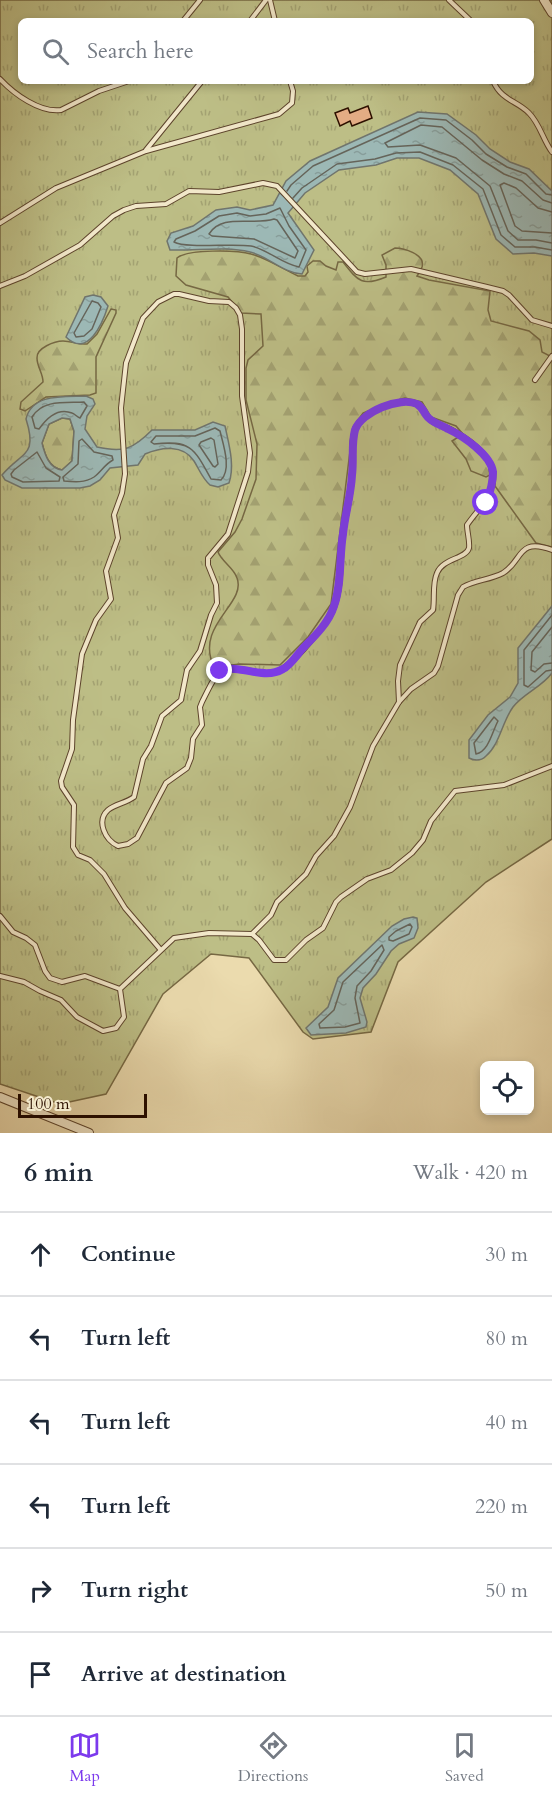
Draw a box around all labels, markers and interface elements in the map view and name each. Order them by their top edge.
search box [18,18,534,84]
icon: search [39,35,72,68]
text: Search here [87,36,194,66]
route start [472,489,498,515]
route end [206,657,232,683]
map controls [480,1061,534,1115]
button: locate [480,1061,534,1115]
scale bar [18,1091,147,1118]
text: 100 m [27,1093,69,1115]
text: 6 min [24,1155,93,1190]
text: Walk · 420 m [413,1159,528,1186]
icon: ahead [24,1238,57,1271]
text: Continue [81,1239,176,1269]
text: 30 m [485,1241,528,1268]
icon: left [24,1322,57,1355]
text: Turn left [81,1323,170,1353]
text: 80 m [485,1325,528,1352]
icon: left [24,1406,57,1439]
text: Turn left [81,1407,170,1437]
text: 40 m [485,1409,528,1436]
icon: left [24,1490,57,1523]
text: Turn left [81,1491,170,1521]
text: 220 m [475,1493,528,1520]
icon: right [24,1574,57,1607]
text: Turn right [81,1575,188,1605]
text: 50 m [485,1577,528,1604]
icon: arrive [24,1658,57,1691]
text: Arrive at destination [81,1659,286,1689]
tab: Map [68,1729,101,1787]
tab: Directions [238,1729,308,1787]
tab: Saved [445,1729,484,1787]

